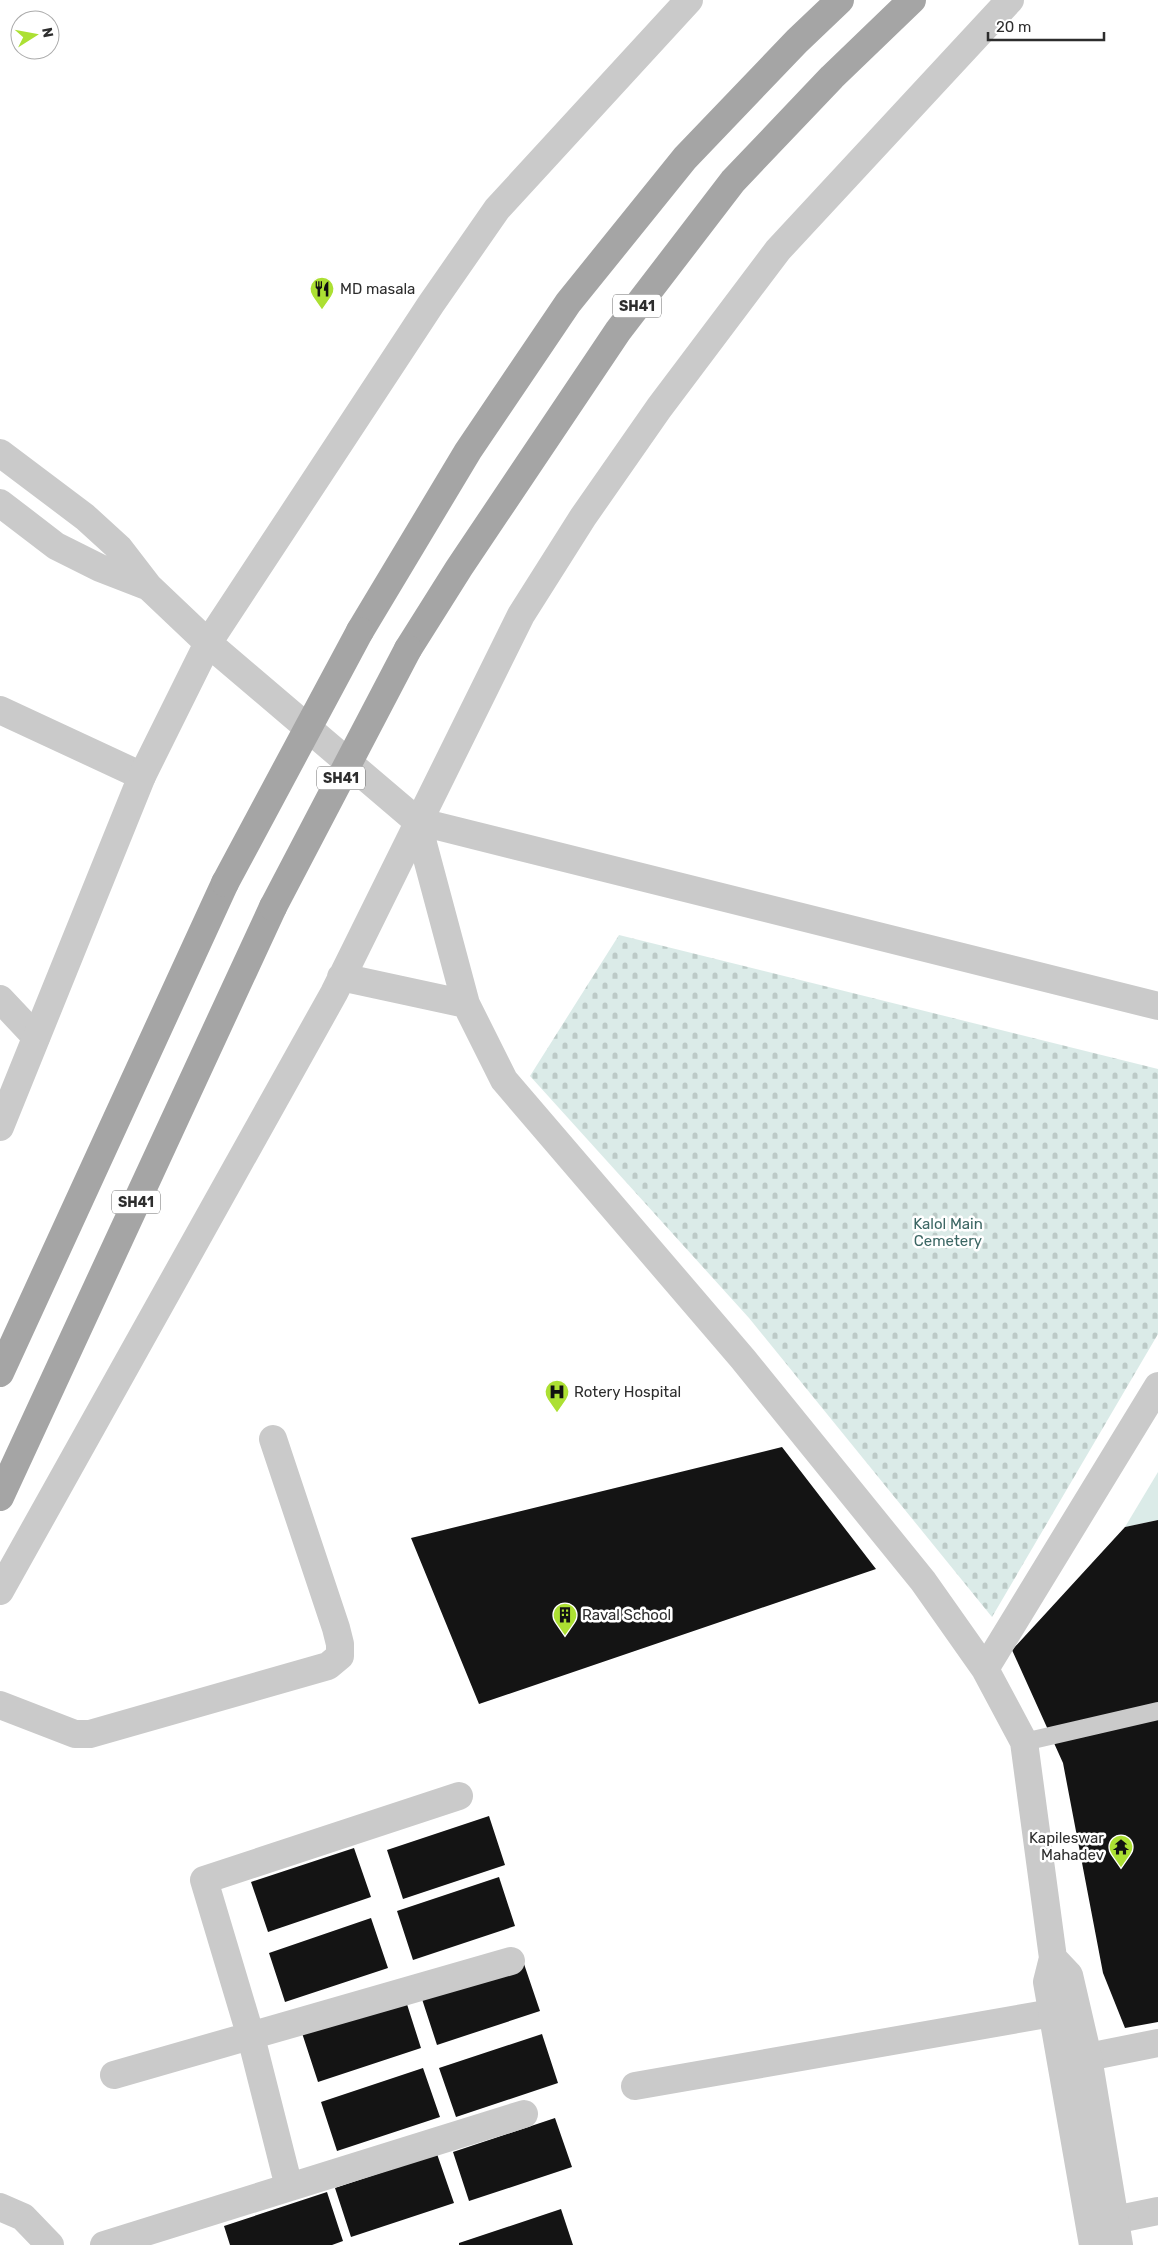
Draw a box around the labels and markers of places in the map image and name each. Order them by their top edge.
restaurant icon: MD masala [309,276,335,310]
place label: MD masala [340,280,415,298]
hospital icon: Rotery Hospital [544,1379,570,1413]
place label: Rotery Hospital [574,1383,681,1401]
building icon: Raval School [552,1602,578,1636]
place label: Raval School [582,1606,671,1624]
place label: Kapileswar Mahadev [1029,1829,1104,1864]
temple icon: Kapileswar Mahadev [1108,1834,1134,1868]

